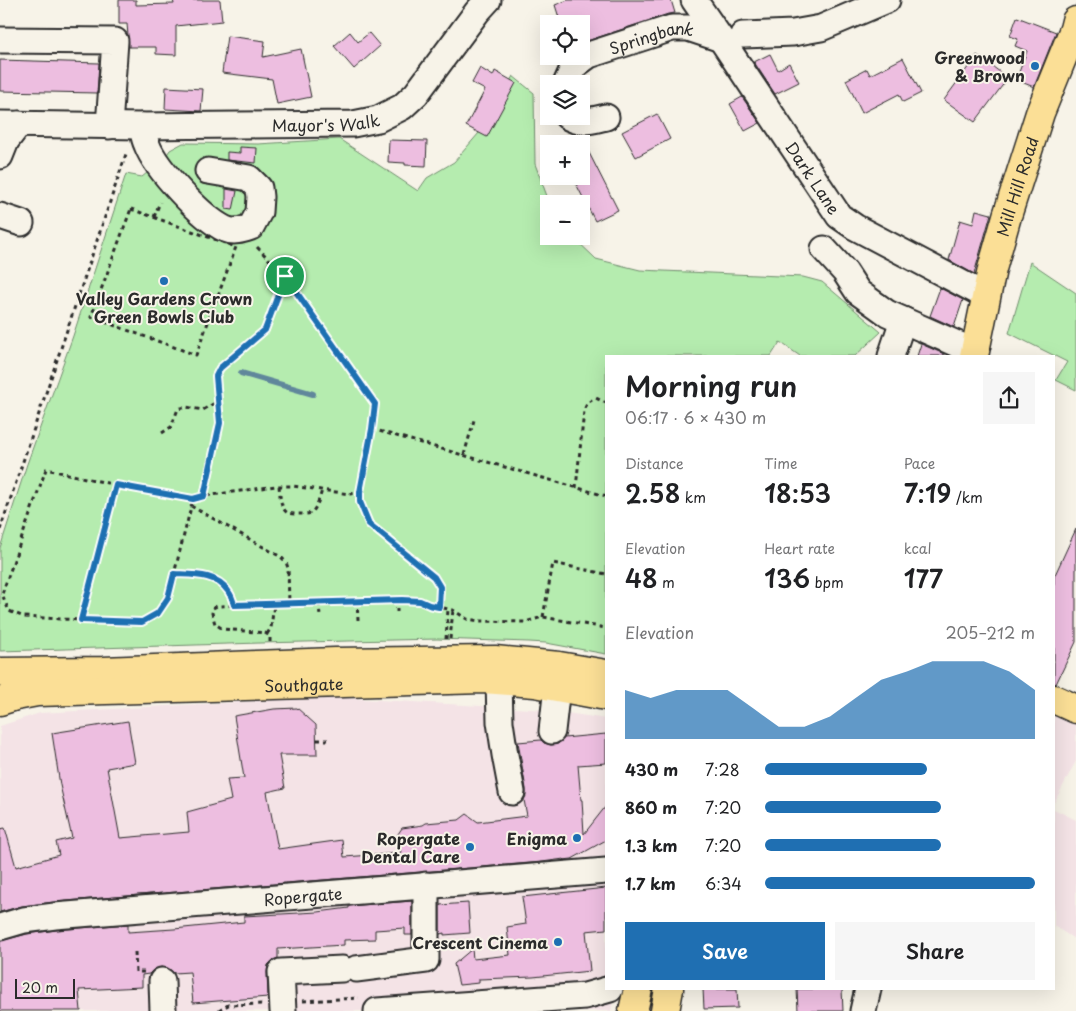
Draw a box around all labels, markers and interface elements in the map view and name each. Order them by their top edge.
map controls [540,15,590,245]
button: locate [540,15,590,65]
street label: Springbank [606,16,698,60]
place label: Greenwood & Brown [934,45,1025,87]
marker: Greenwood & Brown [1029,60,1041,72]
button: layers [540,75,590,125]
street label: Mayor's Walk [272,107,382,137]
street label: Mill Hill Road [990,133,1044,239]
button: + [540,135,590,185]
street label: Dark Lane [780,136,847,219]
button: − [540,195,590,245]
pin [264,255,306,297]
icon: arrive [271,262,299,290]
marker: Valley Gardens Crown Green Bowls Club [158,275,170,287]
place label: Valley Gardens Crown Green Bowls Club [76,286,252,328]
text: Morning run [625,364,797,407]
button: share [983,372,1035,424]
text: 06:17 · 6 × 430 m [625,405,766,429]
text: Distance [625,453,684,474]
text: Time [764,453,797,474]
text: Pace [904,453,935,474]
text: 2.58 [625,474,680,512]
text: 18:53 [764,474,831,512]
text: 7:19 [904,474,951,512]
text: km [680,487,706,508]
text: /km [951,487,983,508]
text: Elevation [625,538,685,559]
text: Heart rate [764,538,835,559]
text: kcal [904,538,932,559]
text: 48 [625,559,658,597]
text: 136 [764,559,810,597]
text: 177 [904,559,943,597]
text: m [658,572,675,593]
text: bpm [810,572,844,593]
text: Elevation [625,620,694,644]
text: 205–212 m [945,620,1035,644]
street label: Southgate [264,671,344,697]
text: 430 m [625,757,678,781]
text: 7:28 [705,757,740,781]
text: 860 m [625,795,677,819]
text: 7:20 [705,795,741,819]
place label: Ropergate Dental Care [361,826,460,868]
place label: Enigma [507,826,567,850]
marker: Enigma [571,832,583,844]
text: 1.3 km [625,833,677,857]
text: 7:20 [705,833,741,857]
marker: Ropergate Dental Care [464,841,476,853]
text: 1.7 km [625,871,676,895]
text: 6:34 [705,871,742,895]
street label: Ropergate [263,881,343,911]
button: Save [625,922,825,980]
button: Share [835,922,1035,980]
place label: Crescent Cinema [412,930,548,954]
marker: Crescent Cinema [552,936,564,948]
scale bar [15,976,75,999]
text: 20 m [22,977,58,998]

